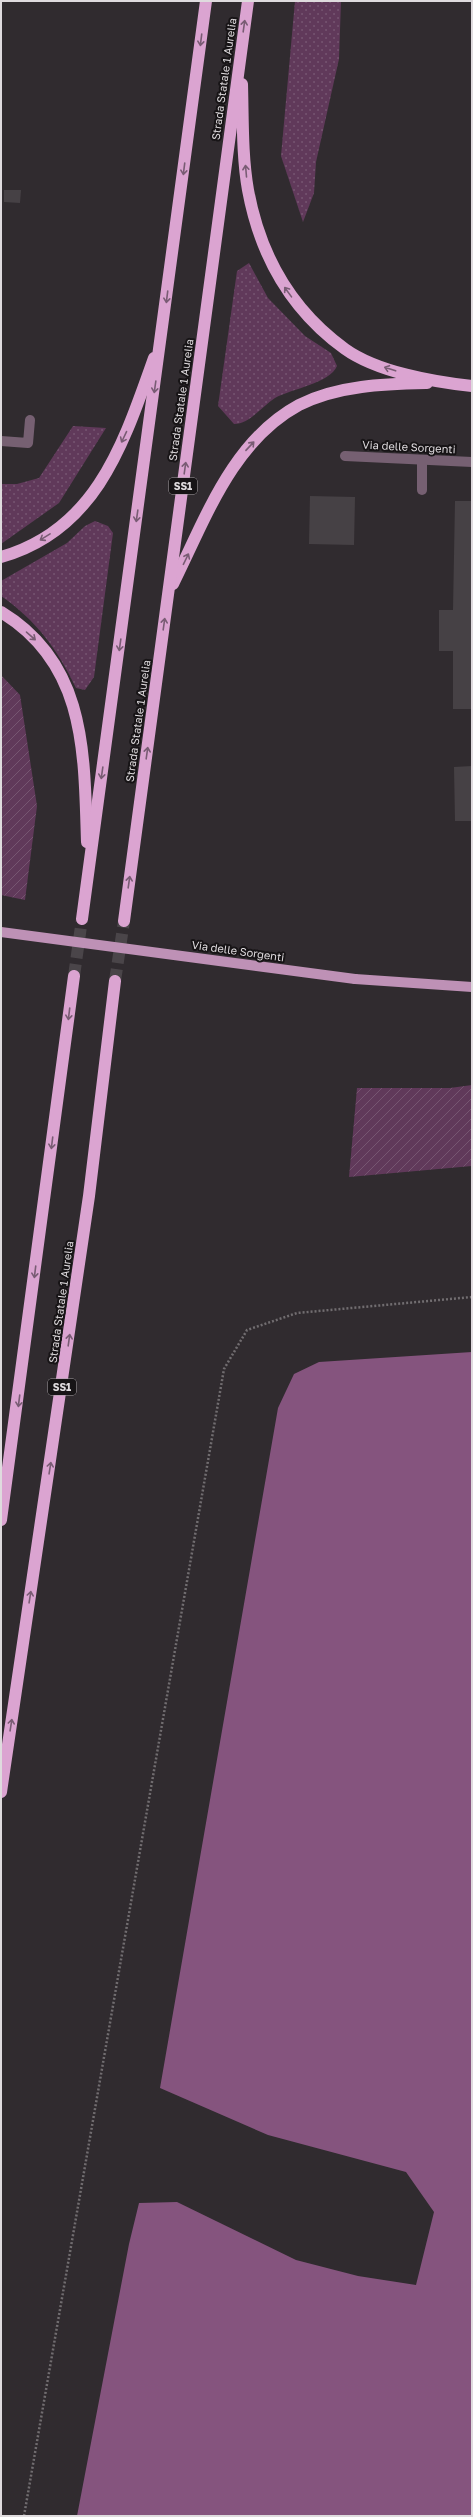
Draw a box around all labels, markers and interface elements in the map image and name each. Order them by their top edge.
street label: Strada Statale 1 Aurelia [209,17,238,141]
one-way arrow [240,20,248,33]
one-way arrow [197,33,205,46]
one-way arrow [180,162,188,175]
one-way arrow [243,165,250,178]
one-way arrow [284,287,293,298]
one-way arrow [163,291,171,304]
street label: Strada Statale 1 Aurelia [166,338,195,462]
one-way arrow [384,365,397,372]
one-way arrow [151,380,159,393]
one-way arrow [120,430,127,442]
street label: Via delle Sorgenti [362,438,456,455]
one-way arrow [245,441,255,451]
one-way arrow [181,462,189,475]
road number: SS1 [169,478,197,494]
one-way arrow [133,509,141,522]
one-way arrow [39,533,51,541]
one-way arrow [183,553,190,565]
one-way arrow [160,618,168,631]
one-way arrow [26,632,36,641]
one-way arrow [116,638,124,651]
street label: Strada Statale 1 Aurelia [123,659,152,783]
one-way arrow [143,747,151,760]
one-way arrow [98,767,106,780]
one-way arrow [125,876,133,889]
street label: Via delle Sorgenti [191,938,285,963]
one-way arrow [65,1007,73,1020]
one-way arrow [48,1136,56,1149]
street label: Strada Statale 1 Aurelia [46,1240,75,1364]
one-way arrow [31,1265,39,1278]
one-way arrow [65,1334,73,1347]
road number: SS1 [48,1379,76,1395]
one-way arrow [15,1394,22,1407]
one-way arrow [46,1462,54,1475]
one-way arrow [26,1591,34,1604]
one-way arrow [7,1719,15,1732]

